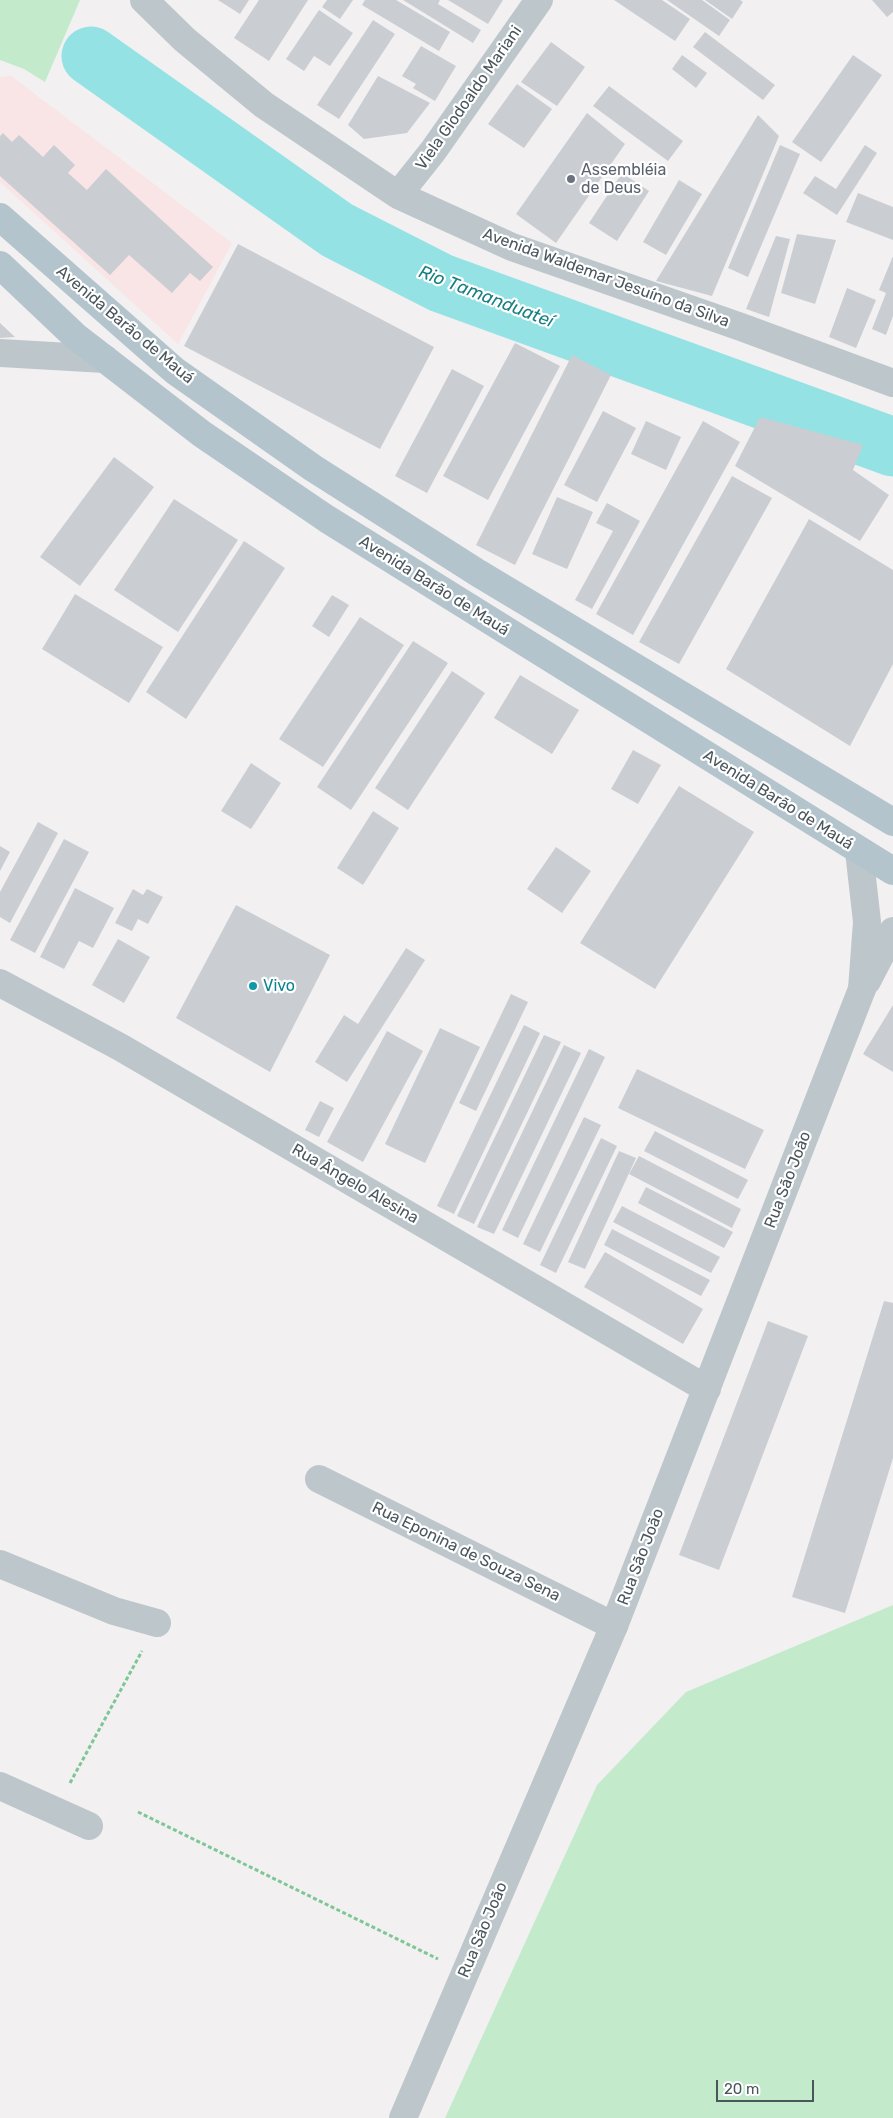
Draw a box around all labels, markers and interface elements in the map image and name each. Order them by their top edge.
street label: Viela Glodoaldo Mariani [412,22,526,174]
place label: Assembléia de Deus [581,160,666,198]
marker: Assembléia de Deus [565,173,577,185]
street label: Avenida Waldemar Jesuíno da Silva [480,224,732,332]
water label: Rio Tamanduateí [416,261,556,333]
street label: Avenida Barão de Mauá [52,262,198,388]
street label: Avenida Barão de Mauá [355,532,513,640]
street label: Avenida Barão de Mauá [699,746,857,854]
place label: Vivo [263,976,295,996]
marker: Vivo [247,980,259,992]
street label: Rua São João [761,1129,815,1231]
street label: Rua Ângelo Alesina [288,1140,422,1228]
street label: Rua Eponina de Souza Sena [369,1498,563,1606]
street label: Rua São João [614,1506,668,1608]
street label: Rua São João [454,1879,512,1981]
scale bar [718,2070,816,2102]
text: 20 m [724,2080,759,2098]

